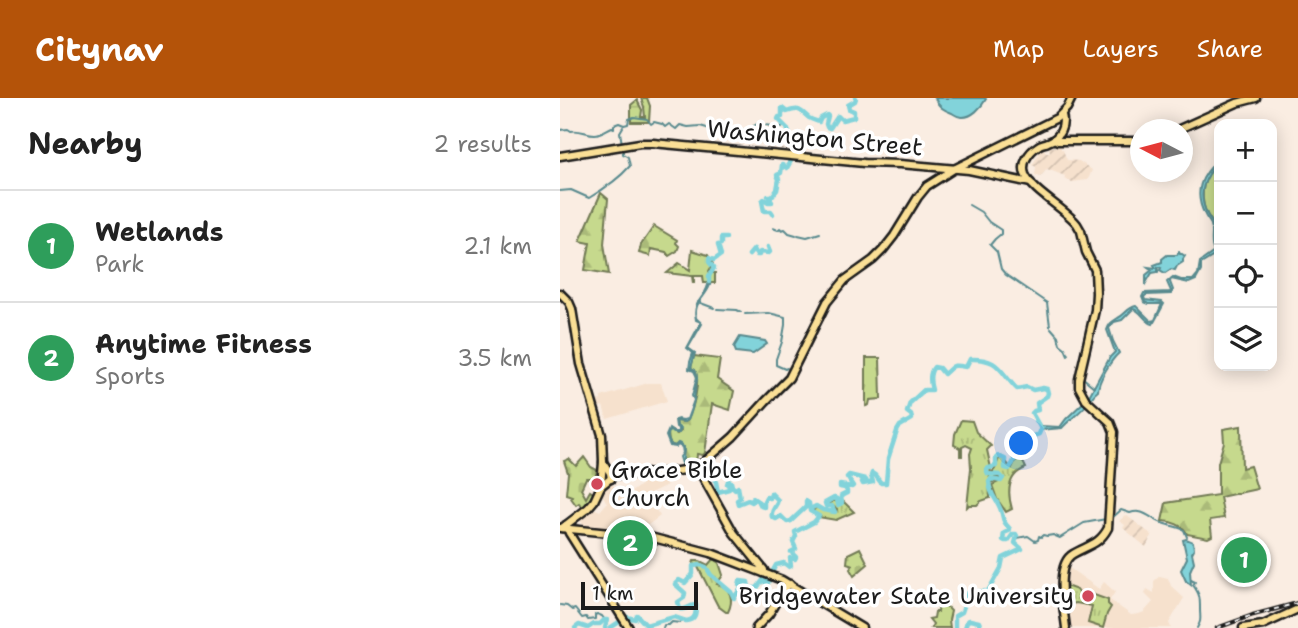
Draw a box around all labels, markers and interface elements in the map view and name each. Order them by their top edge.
text: Citynav [35,27,164,72]
text: Map [993,33,1044,65]
text: Layers [1082,33,1159,65]
text: Share [1197,33,1263,65]
street label: Washington Street [706,113,924,163]
north arrow [1130,119,1193,182]
map controls [1214,119,1277,371]
button: + [1214,119,1277,182]
text: Nearby [28,123,143,164]
text: 2 results [433,129,532,159]
button: − [1214,182,1277,245]
text: Wetlands [95,214,223,249]
text: 1 [46,231,56,261]
text: 2.1 km [463,231,532,261]
button: locate [1214,245,1277,308]
text: Park [95,249,144,279]
button: layers [1214,308,1277,371]
text: Anytime Fitness [95,326,312,361]
text: 2 [43,343,59,373]
text: 3.5 km [457,343,532,373]
text: Sports [95,361,166,391]
your location [1004,426,1038,460]
place label: Grace Bible Church [611,454,743,514]
marker: Grace Bible Church [589,476,605,492]
pin: 2 [607,517,653,569]
pin: 1 [1221,534,1267,586]
scale bar [581,579,698,611]
place label: Bridgewater State University [739,580,1074,612]
text: 1 km [592,581,633,606]
marker: Bridgewater State University [1080,588,1096,604]

